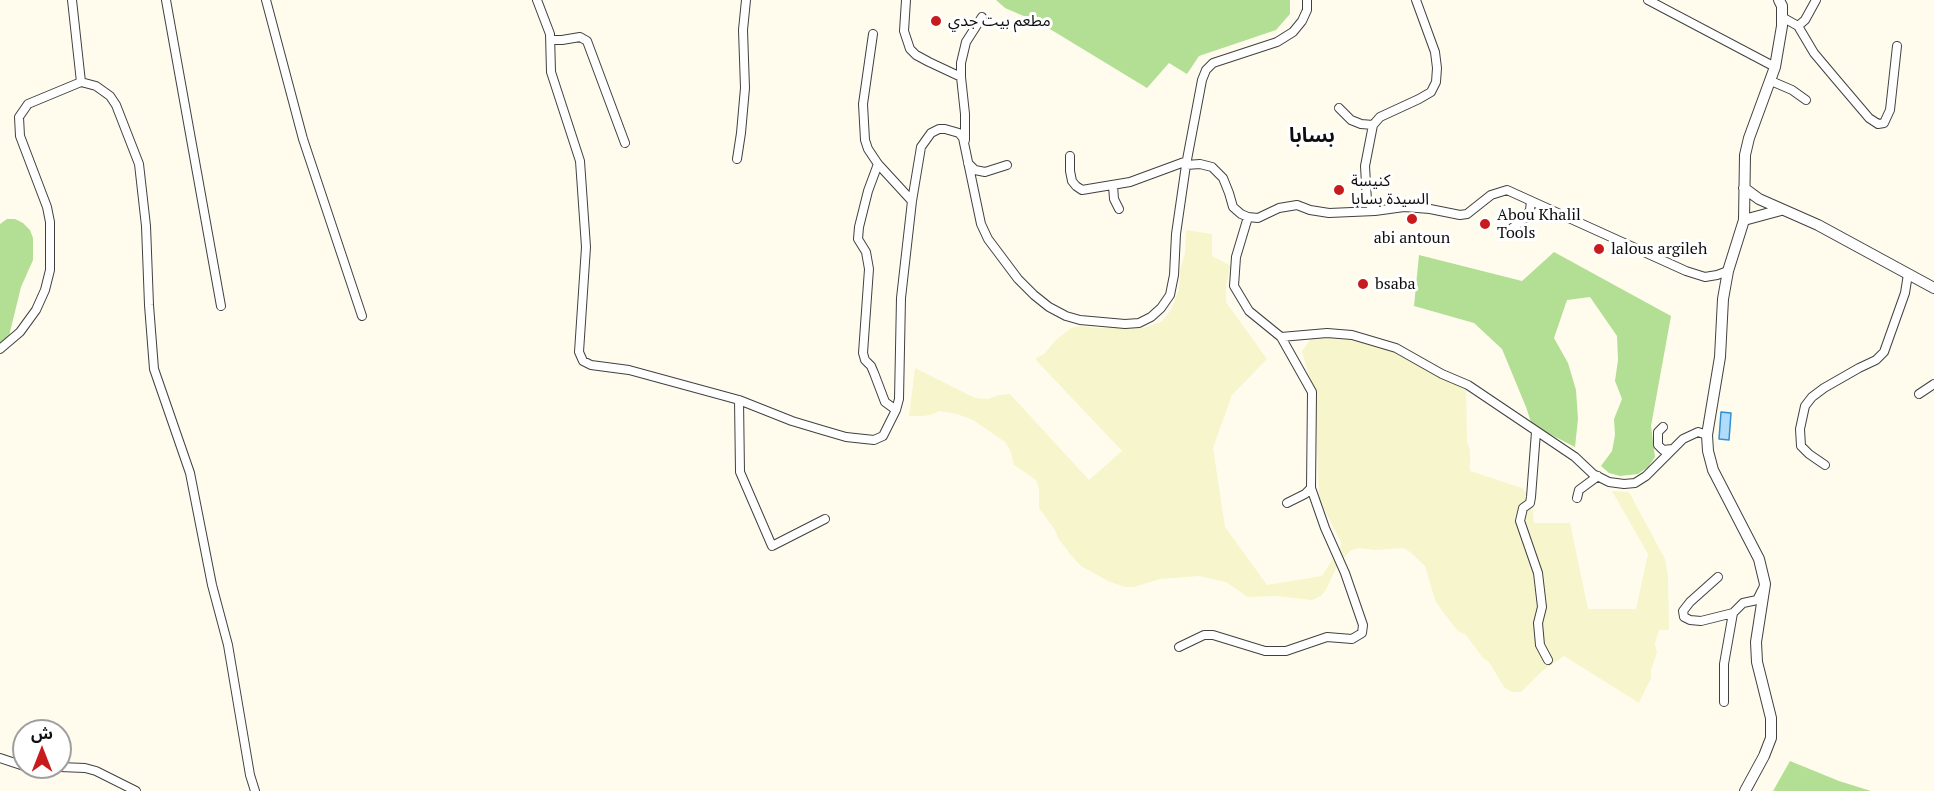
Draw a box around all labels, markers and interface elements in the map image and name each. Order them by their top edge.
place label: مطعم بيت جدي [948,11,1051,31]
marker: مطعم بيت جدي [929,14,943,28]
district label: بسابا [1289,124,1335,148]
place label: كنيسة السيدة بسابا [1351,171,1429,209]
marker: كنيسة السيدة بسابا [1332,183,1346,197]
place label: Abou Khalil Tools [1497,205,1581,243]
marker: abi antoun [1405,212,1419,226]
marker: Abou Khalil Tools [1478,217,1492,231]
place label: abi antoun [1374,228,1450,248]
place label: lalous argileh [1611,239,1707,259]
marker: lalous argileh [1592,242,1606,256]
place label: bsaba [1375,274,1416,294]
marker: bsaba [1356,277,1370,291]
north arrow [12,719,72,779]
text: ش [31,722,53,744]

